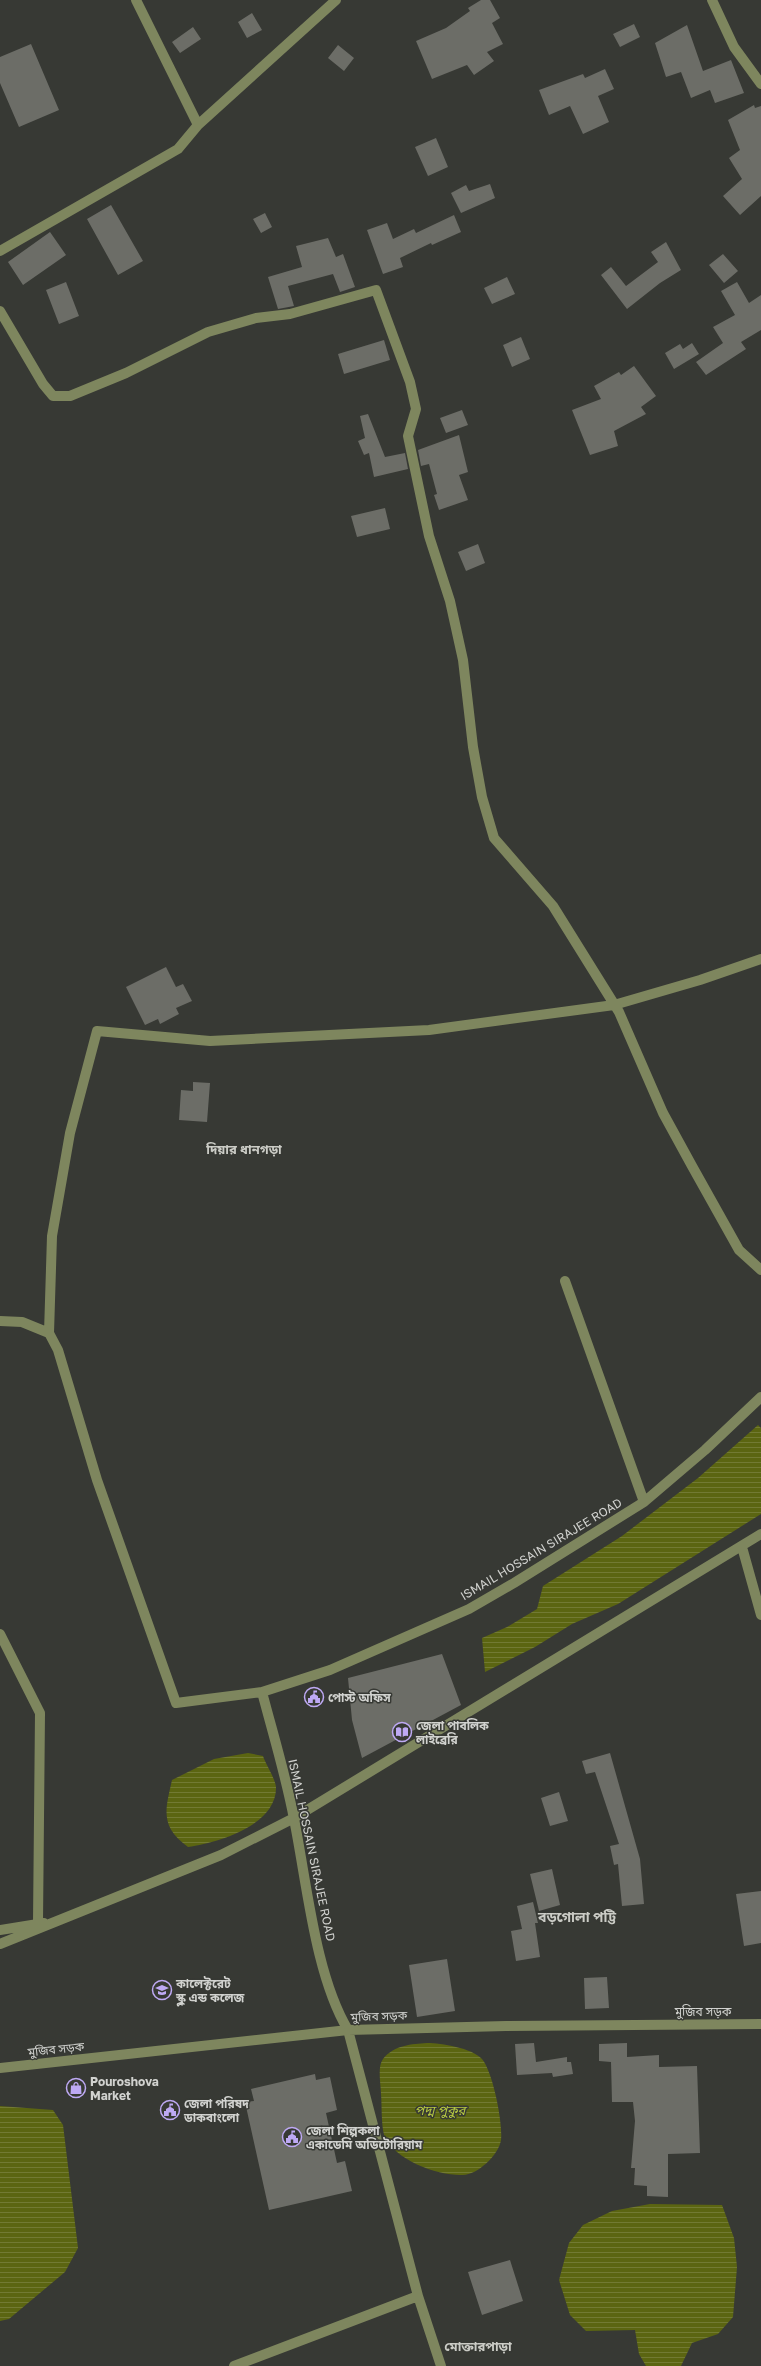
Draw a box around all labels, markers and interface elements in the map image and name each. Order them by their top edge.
district label: দিয়ার ধানগড়া [205,1141,282,1157]
street label: ISMAIL HOSSAIN SIRAJEE ROAD [457,1495,625,1603]
public building icon: পোস্ট অফিস [303,1686,325,1708]
place label: পোস্ট অফিস [328,1690,391,1705]
place label: জেলা পাবলিক লাইব্রেরি [415,1718,489,1747]
library icon: জেলা পাবলিক লাইব্রেরি [391,1721,413,1743]
street label: ISMAIL HOSSAIN SIRAJEE ROAD [285,1758,339,1942]
district label: বড়গোলা পট্টি [537,1908,616,1925]
place label: কালেক্টরেট স্কুল এন্ড কলেজ [175,1976,245,2006]
school or university icon: কালেক্টরেট স্কুল এন্ড কলেজ [151,1979,173,2001]
street label: মুজিব সড়ক [674,2004,732,2020]
street label: মুজিব সড়ক [349,2008,408,2026]
street label: মুজিব সড়ক [26,2039,85,2061]
place label: Pouroshova Market [90,2074,159,2103]
shop icon: Pouroshova Market [65,2077,87,2099]
place label: জেলা পরিষদ ডাকবাংলো [183,2096,249,2125]
public building icon: জেলা পরিষদ ডাকবাংলো [159,2099,181,2121]
water label: পদ্ম পুকুর [415,2102,467,2118]
place label: জেলা শিল্পকলা একাডেমি অডিটোরিয়াম [306,2123,423,2152]
public building icon: জেলা শিল্পকলা একাডেমি অডিটোরিয়াম [281,2126,303,2148]
district label: মোক্তারপাড়া [444,2338,512,2354]

